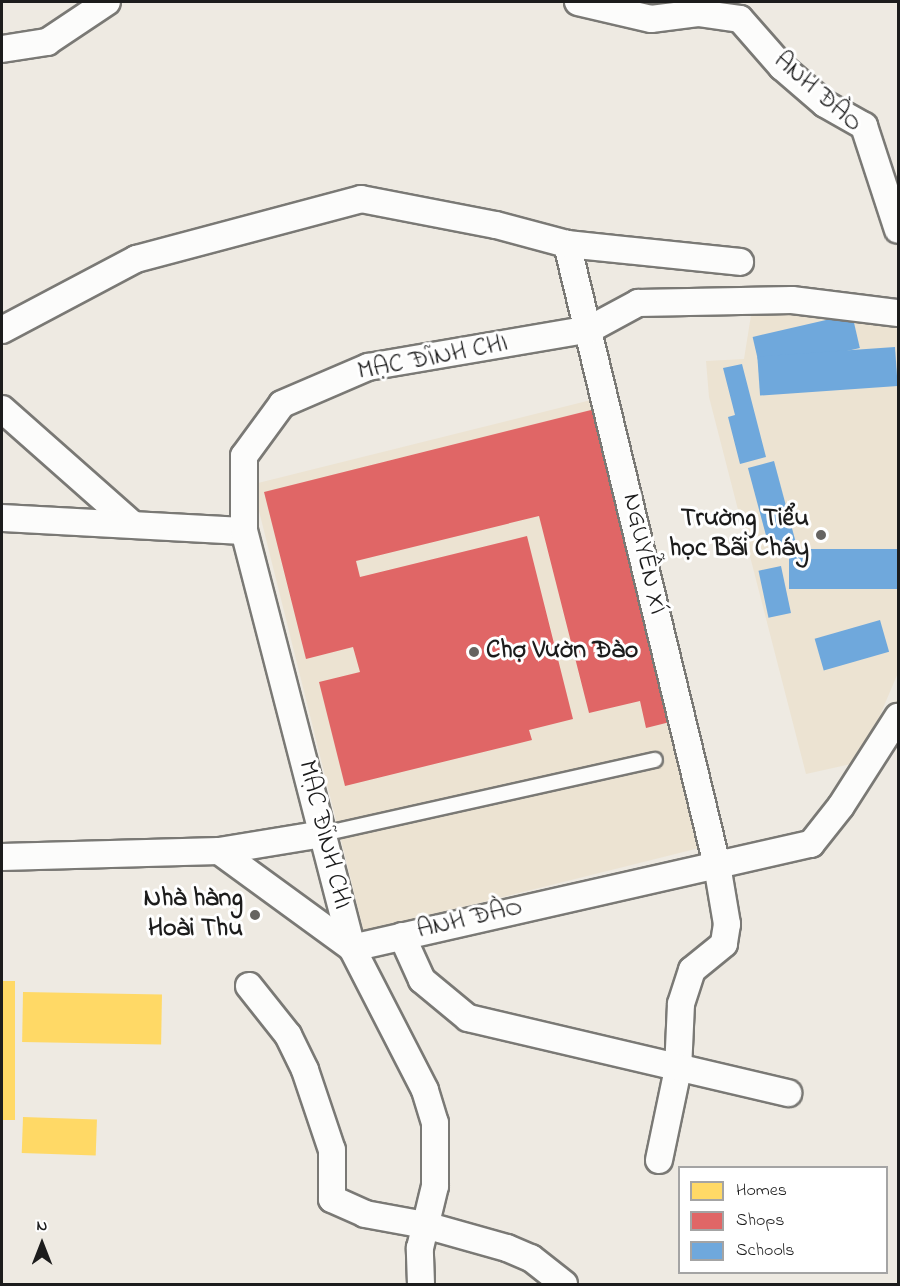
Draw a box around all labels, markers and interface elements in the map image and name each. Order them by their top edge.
street label: ANH ĐÀO [766,46,868,140]
street label: MẠC ĐĨNH CHI [355,329,511,389]
street label: NGUYỄN XÍ [614,491,672,617]
place label: Trường Tiểu học Bãi Cháy [669,504,809,566]
marker: Trường Tiểu học Bãi Cháy [814,528,828,542]
place label: Chợ Vườn Đào [486,636,638,668]
marker: Chợ Vườn Đào [467,645,481,659]
street label: MẠC ĐĨNH CHI [289,757,357,913]
place label: Nhà hàng Hoài Thu [143,884,243,946]
street label: ANH ĐÀO [414,893,526,947]
marker: Nhà hàng Hoài Thu [248,908,262,922]
legend [678,1166,888,1274]
text: Homes [736,1178,787,1204]
text: Shops [736,1208,784,1234]
north arrow [12,1214,72,1274]
text: N [37,1214,47,1238]
text: Schools [736,1238,794,1264]

